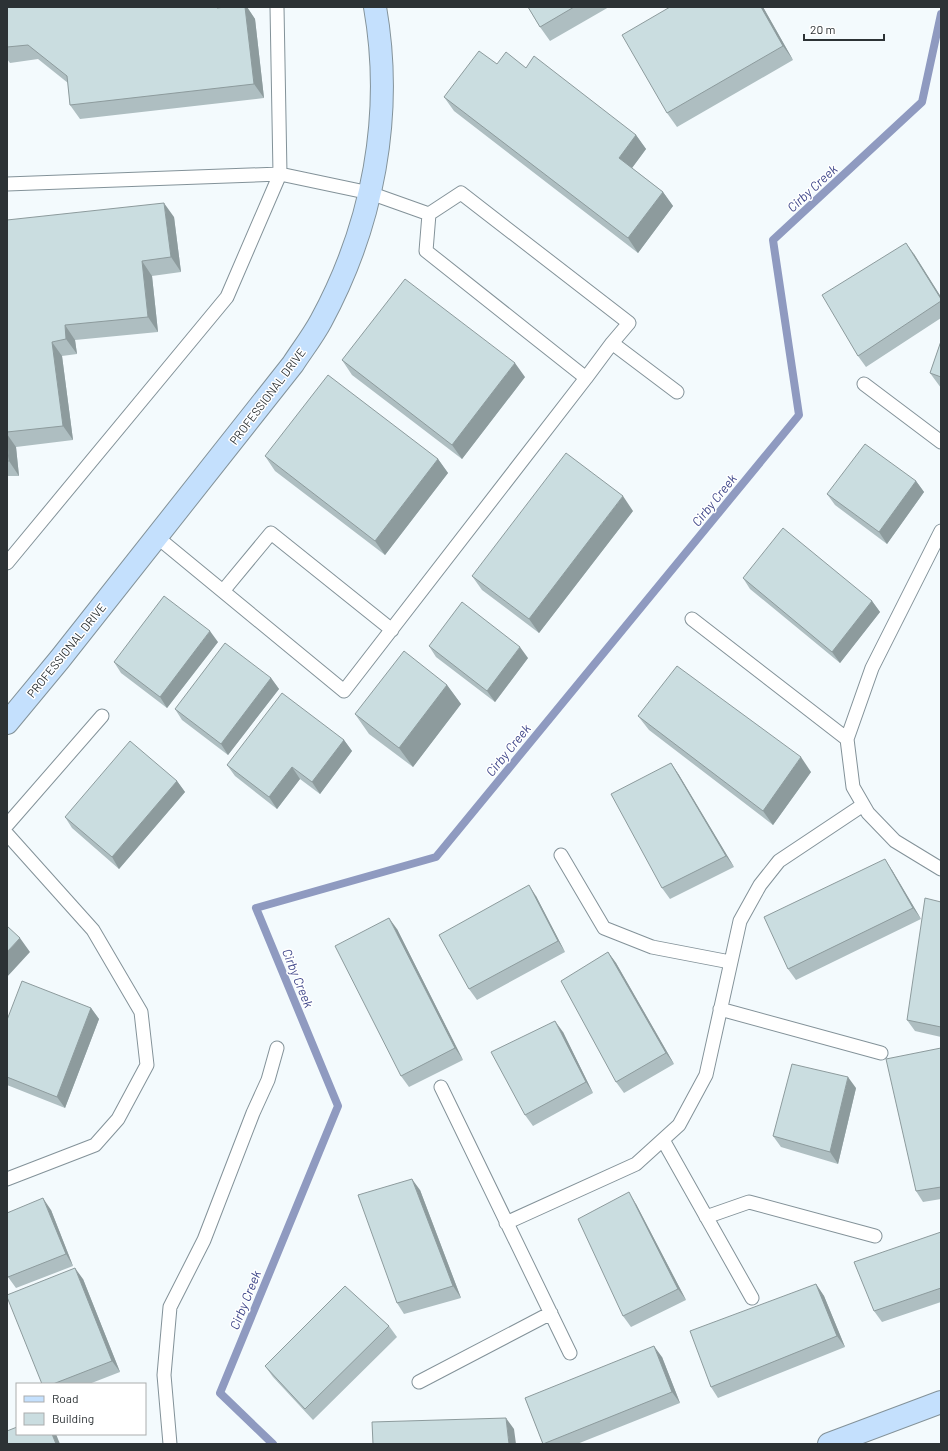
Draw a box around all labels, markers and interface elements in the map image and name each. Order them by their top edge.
scale bar [804,16,884,42]
text: 20 m [810,22,836,36]
water label: Cirby Creek [784,160,841,215]
street label: PROFESSIONAL DRIVE [226,345,308,447]
water label: Cirby Creek [688,470,740,529]
street label: PROFESSIONAL DRIVE [24,600,108,700]
water label: Cirby Creek [482,720,534,779]
water label: Cirby Creek [279,946,317,1011]
water label: Cirby Creek [226,1267,264,1332]
legend [16,1383,146,1435]
text: Road [52,1391,79,1405]
text: Building [52,1411,94,1425]

